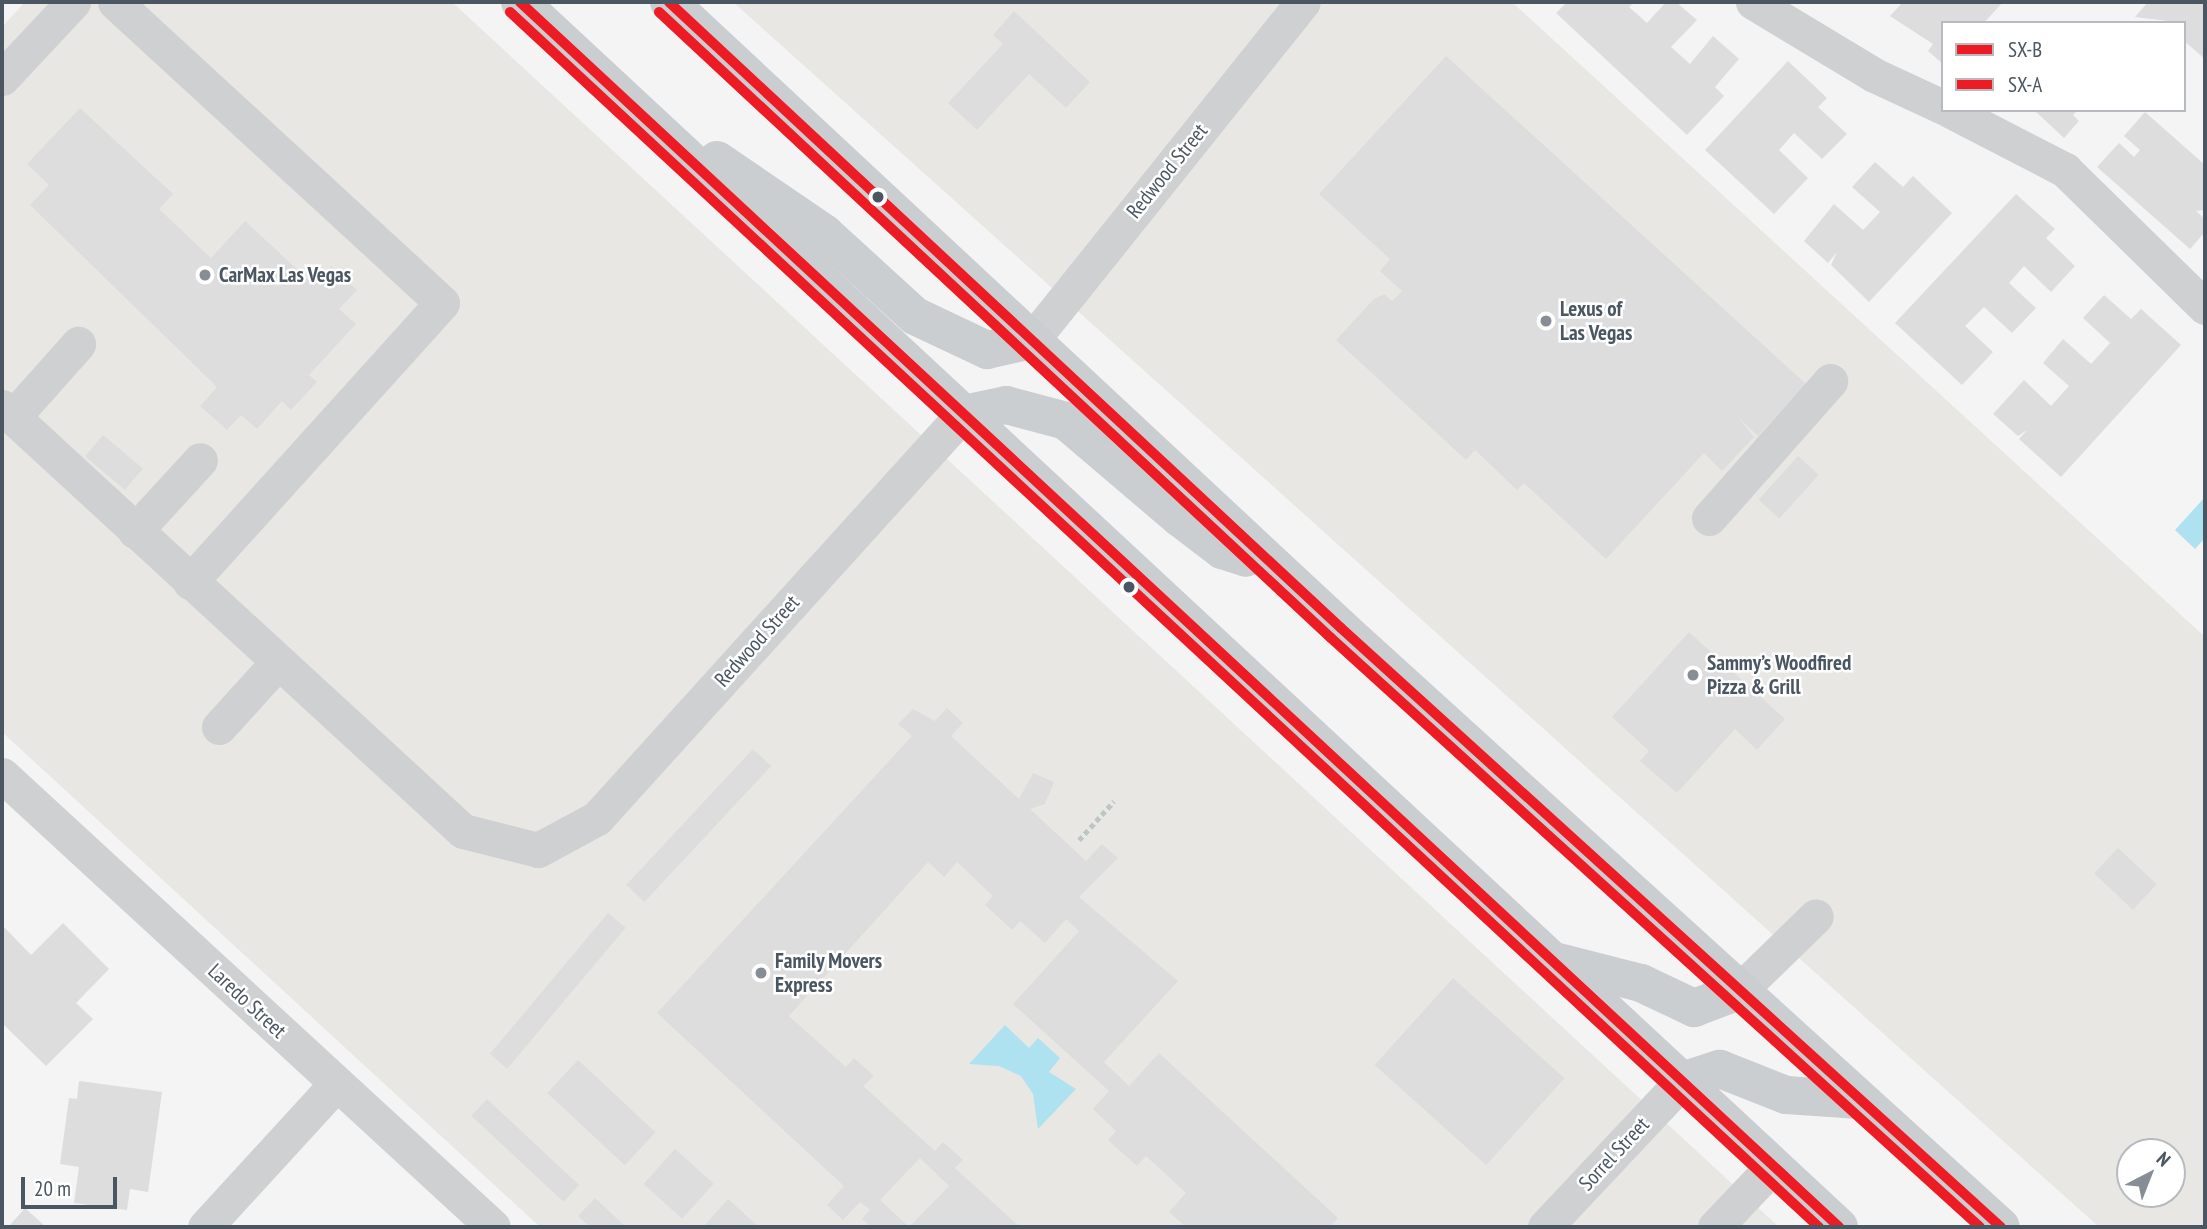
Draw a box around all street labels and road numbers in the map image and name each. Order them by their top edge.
street label: Redwood Street [1121,119,1213,223]
street label: Redwood Street [709,590,805,692]
street label: Laredo Street [203,959,291,1043]
street label: Sorrel Street [1574,1112,1654,1196]

